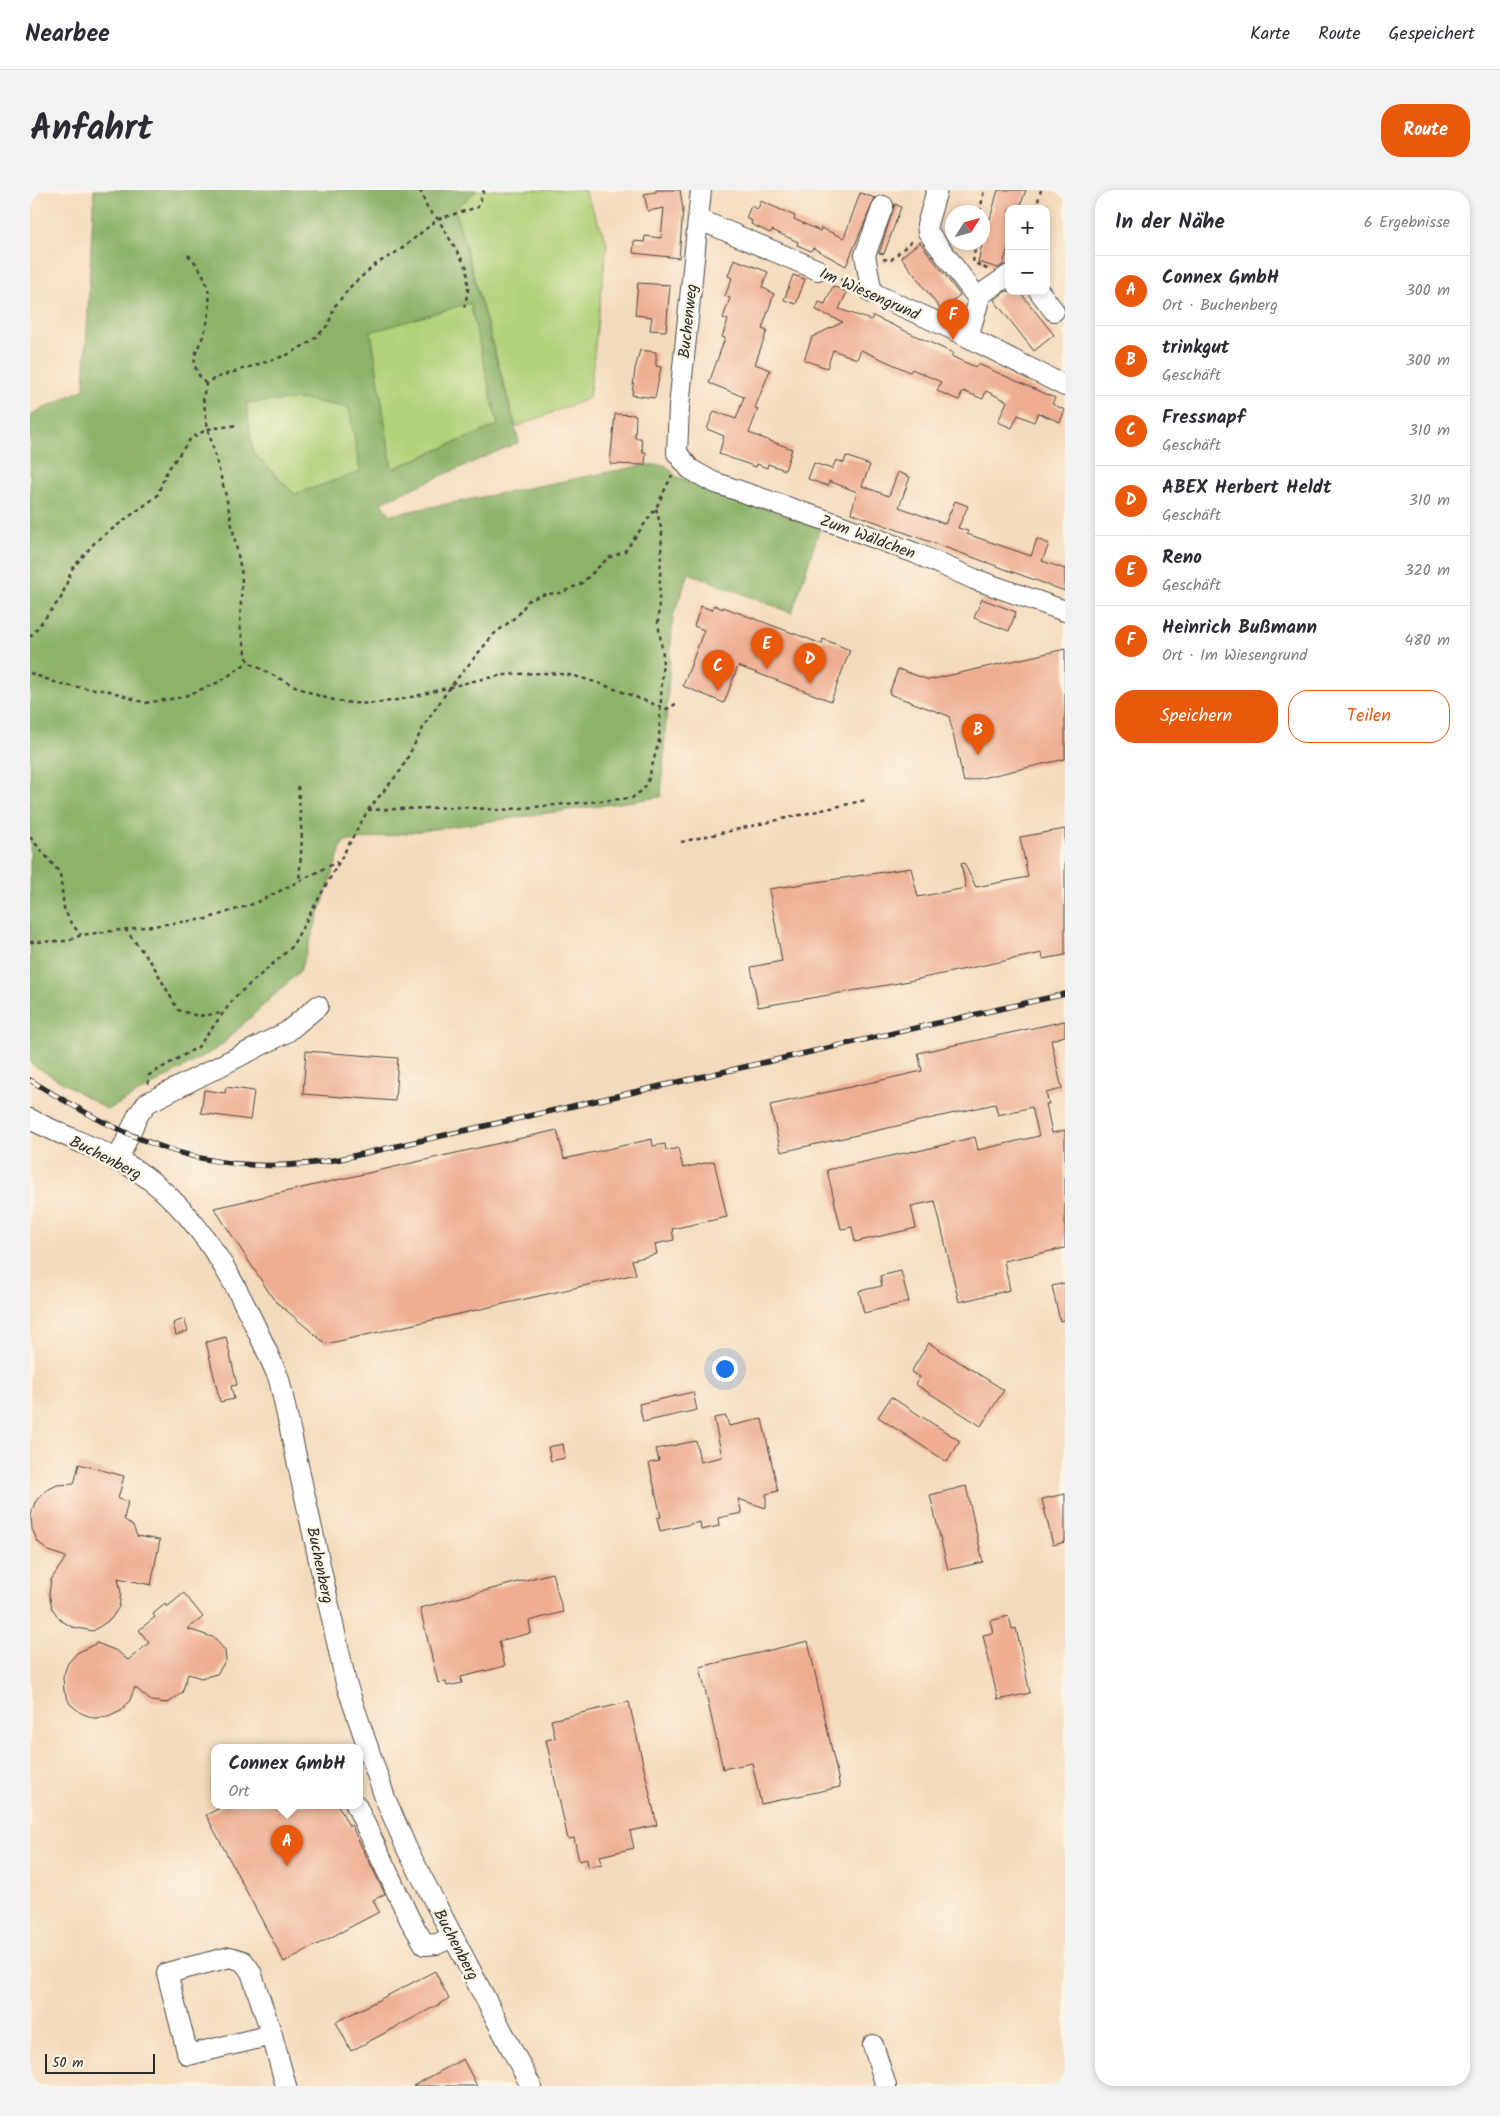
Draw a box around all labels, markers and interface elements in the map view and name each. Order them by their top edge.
text: Nearbee [25,15,110,54]
text: Karte [1250,20,1290,49]
text: Route [1318,20,1361,49]
text: Gespeichert [1389,20,1475,49]
text: Anfahrt [30,102,153,158]
button: Route [1381,104,1470,157]
north arrow [945,205,990,250]
map controls [1005,205,1050,295]
button: + [1005,205,1050,250]
text: In der Nähe [1115,206,1225,239]
text: 6 Ergebnisse [1364,210,1450,235]
button: − [1005,250,1050,295]
street label: Im Wiesengrund [815,261,924,328]
text: Connex GmbH [1162,263,1279,293]
text: A [1126,278,1136,303]
text: 300 m [1406,278,1450,303]
street label: Buchenweg [672,283,705,360]
text: Ort · Buchenberg [1162,293,1278,318]
pin: F [937,299,969,340]
text: trinkgut [1162,333,1229,363]
text: B [1126,348,1136,373]
text: 300 m [1406,348,1450,373]
text: Geschäft [1162,363,1221,388]
text: Fressnapf [1162,403,1245,433]
text: C [1126,418,1136,443]
text: 310 m [1409,418,1450,443]
text: Geschäft [1162,433,1221,458]
text: ABEX Herbert Heldt [1162,473,1332,503]
text: D [1126,488,1136,513]
text: 310 m [1409,488,1450,513]
text: Geschäft [1162,503,1221,528]
street label: Zum Wäldchen [816,509,919,566]
text: Reno [1162,543,1202,573]
text: E [1127,558,1135,583]
text: 320 m [1404,558,1450,583]
text: Geschäft [1162,573,1221,598]
text: Heinrich Bußmann [1162,613,1317,643]
pin: E [751,628,783,669]
text: F [1127,628,1135,653]
text: 480 m [1404,628,1450,653]
pin: D [794,643,826,684]
text: Ort · Im Wiesengrund [1162,643,1307,668]
pin: C [702,650,734,691]
button: Speichern [1115,690,1278,743]
button: Teilen [1288,690,1450,743]
pin: B [962,714,994,755]
street label: Buchenberg [65,1130,146,1187]
your location [712,1356,738,1382]
street label: Buchenberg [299,1525,340,1606]
popup [211,1744,363,1809]
text: Connex GmbH [228,1749,346,1779]
text: Ort [228,1779,250,1804]
pin: A [271,1825,303,1866]
street label: Buchenberg [426,1904,485,1985]
scale bar [45,2051,155,2074]
text: 50 m [52,2052,83,2074]

